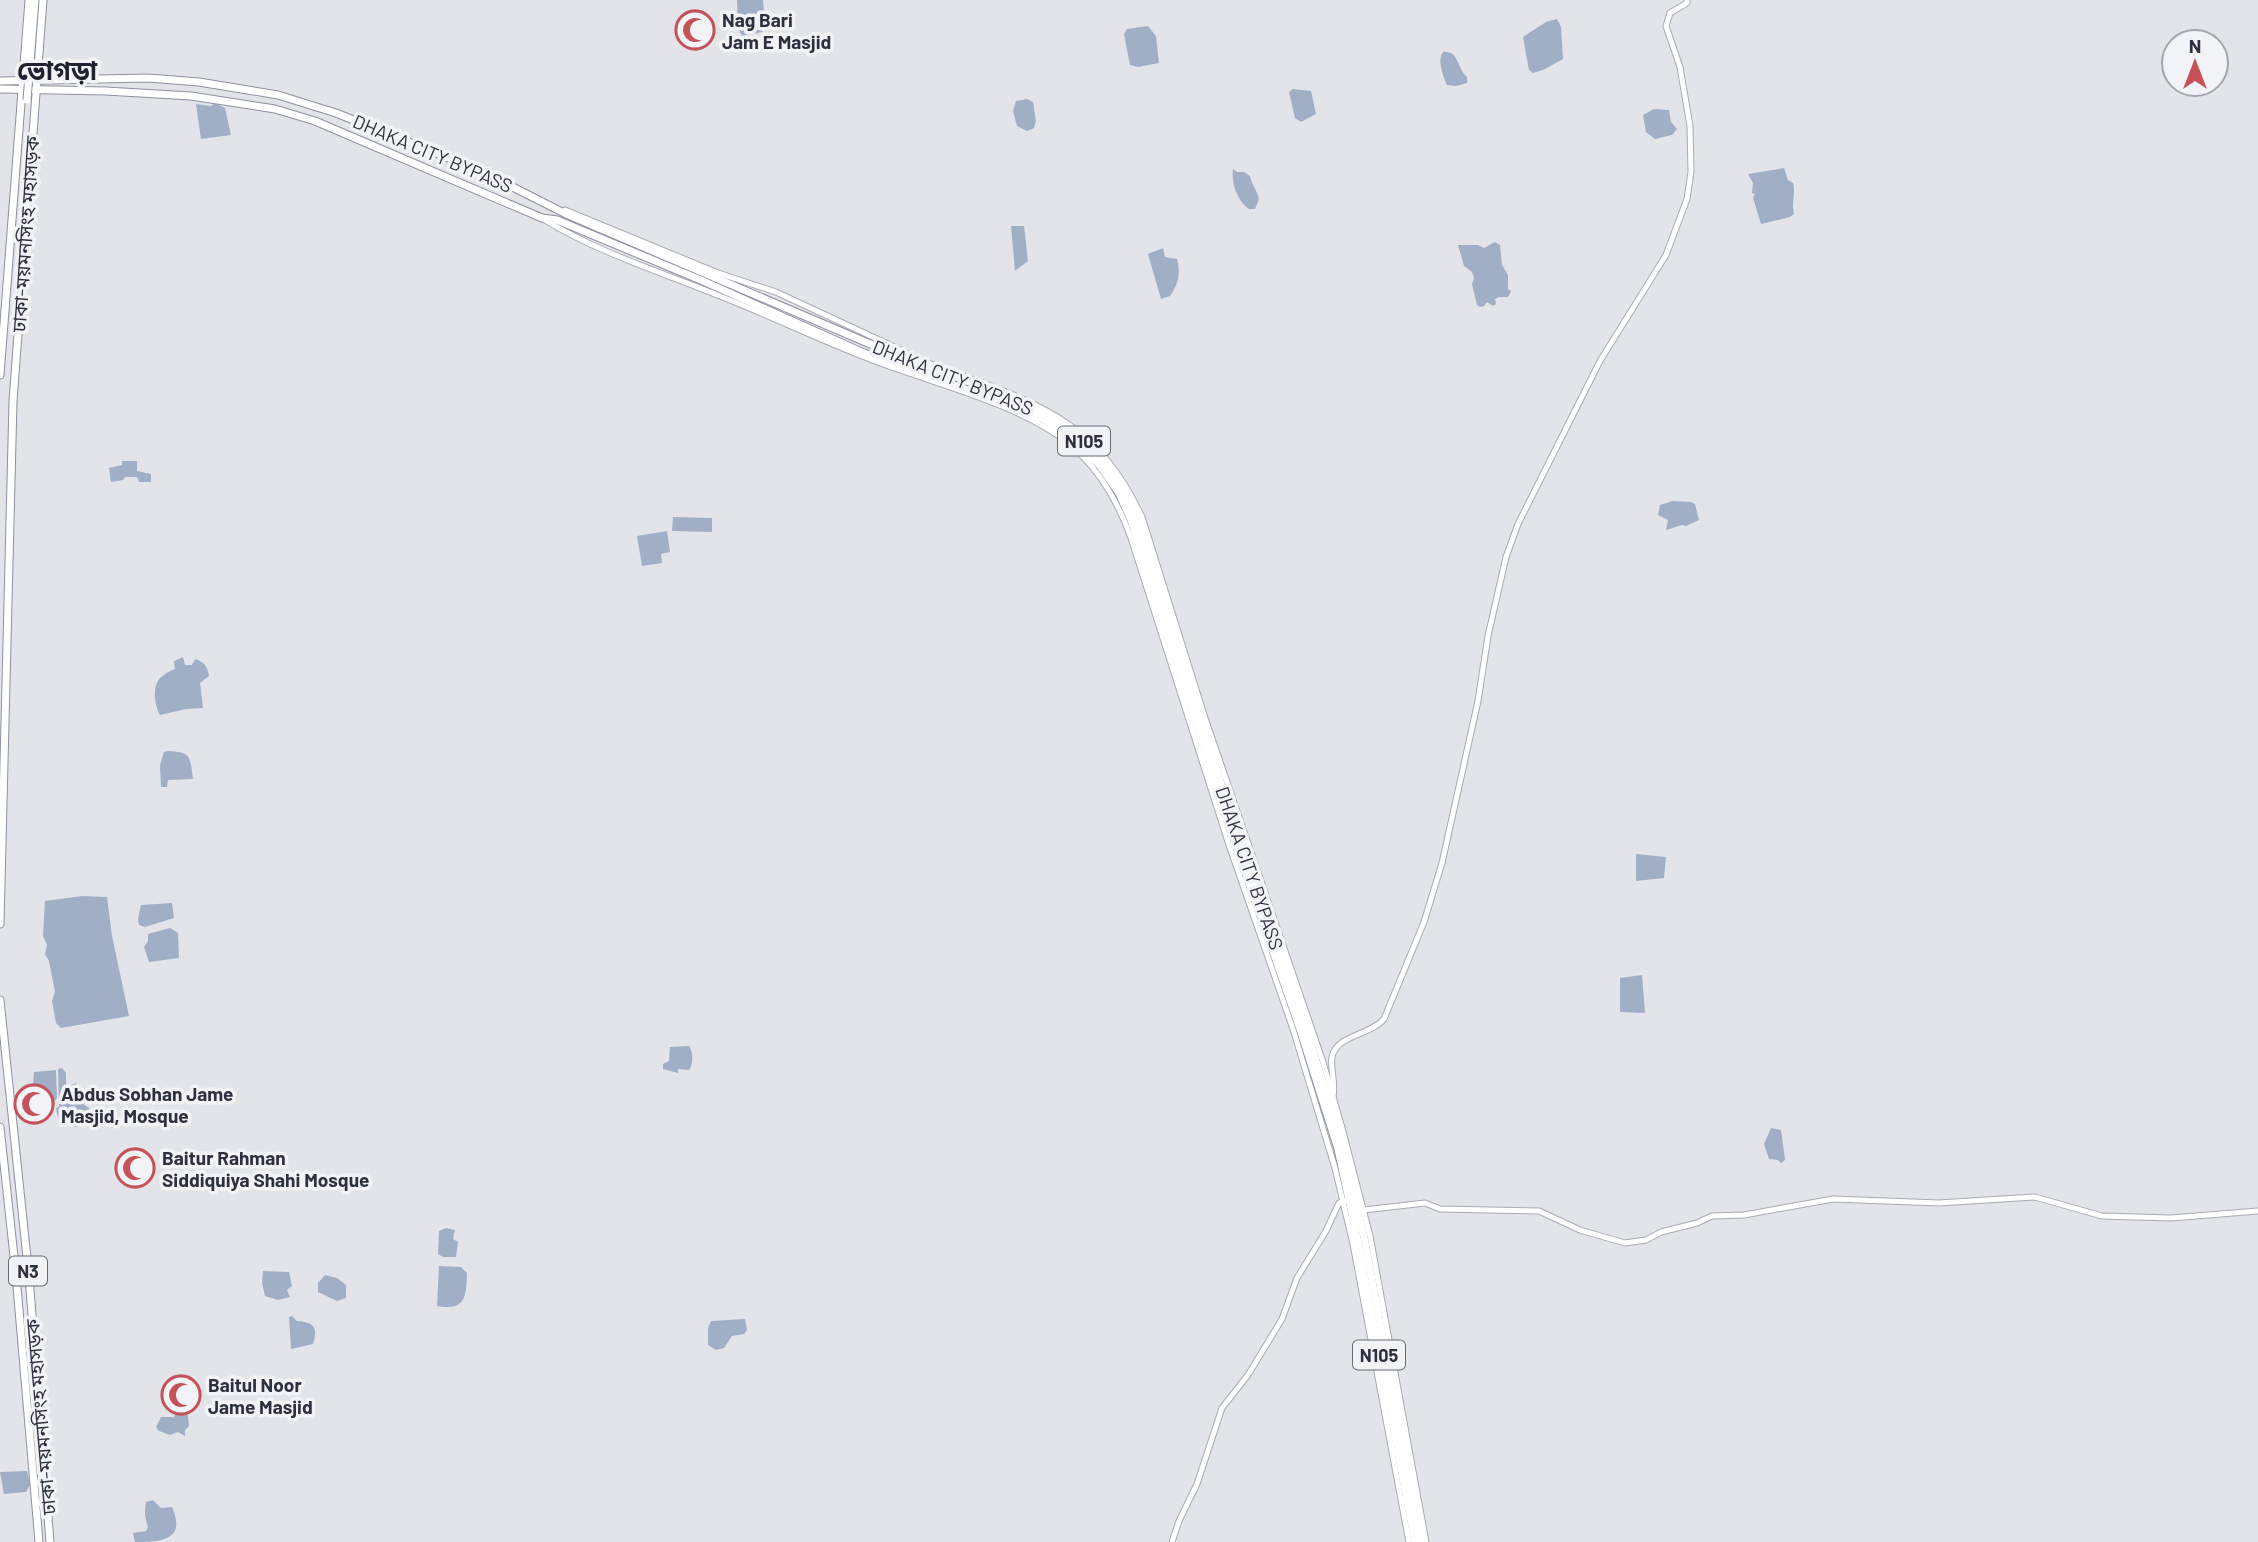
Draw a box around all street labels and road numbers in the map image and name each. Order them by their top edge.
street label: DHAKA CITY BYPASS [350,109,516,197]
street label: ঢাকা-ময়মনসিংহ মহাসড়ক [7,134,43,334]
street label: DHAKA CITY BYPASS [869,334,1037,420]
road number: N105 [1058,426,1110,456]
street label: DHAKA CITY BYPASS [1211,783,1289,953]
road number: N3 [9,1256,47,1286]
street label: ঢাকা-ময়মনসিংহ মহাসড়ক [20,1317,60,1517]
road number: N105 [1353,1340,1405,1370]

